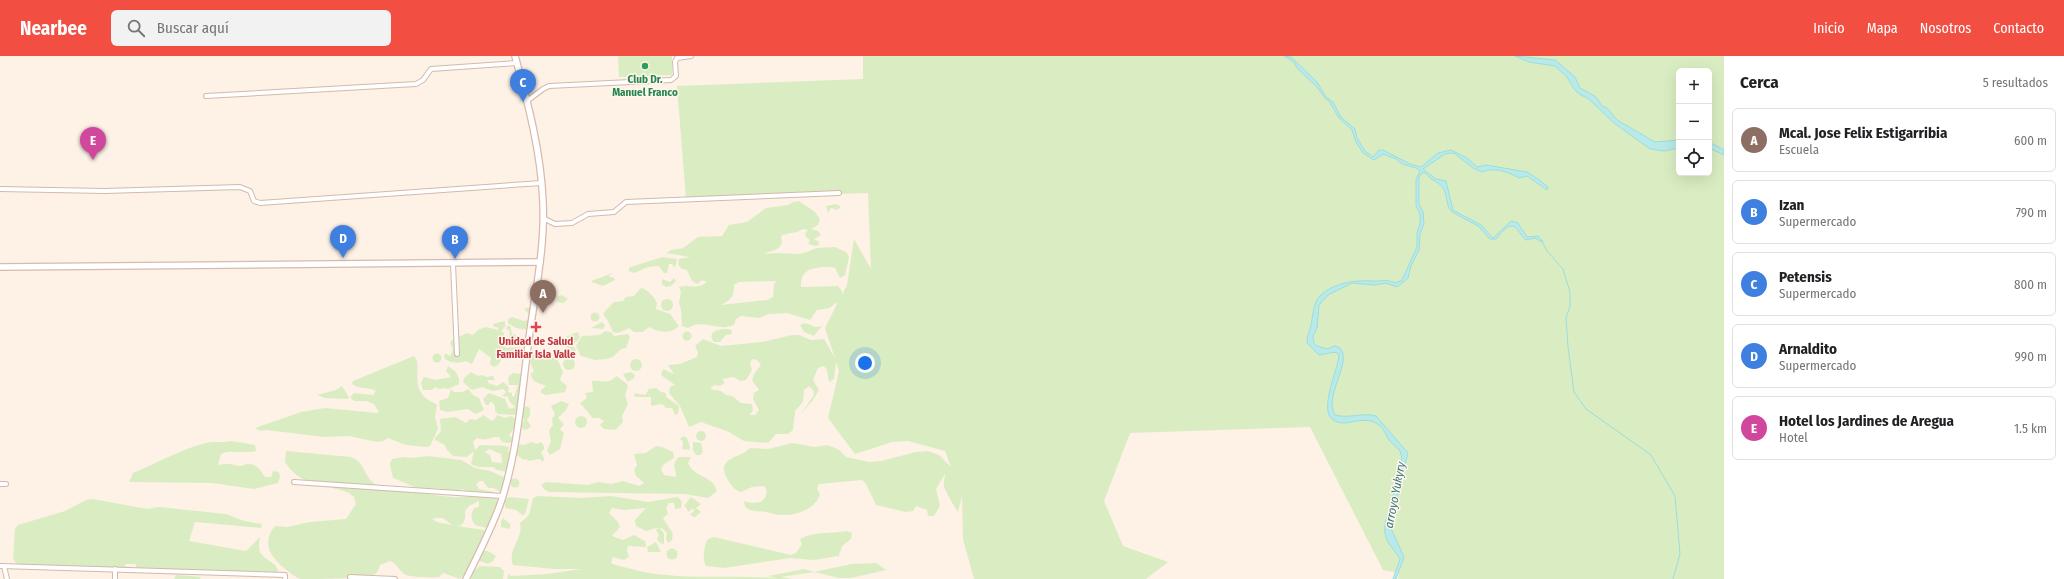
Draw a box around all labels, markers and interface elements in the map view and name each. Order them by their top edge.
search box [111,10,391,46]
text: Nearbee [20,17,87,40]
icon: search [125,17,147,39]
text: Buscar aquí [157,19,229,37]
text: Inicio [1813,20,1845,37]
text: Mapa [1867,20,1898,37]
text: Nosotros [1920,20,1971,37]
text: Contacto [1993,20,2044,37]
marker: Club Dr. Manuel Franco [640,61,650,71]
map controls [1676,68,1712,176]
button: + [1676,68,1712,104]
pin: C [510,69,536,102]
text: Cerca [1740,72,1779,93]
place label: Club Dr. Manuel Franco [612,73,678,99]
text: 5 resultados [1983,75,2048,90]
button: − [1676,104,1712,140]
text: Mcal. Jose Felix Estigarribia [1779,124,1947,142]
pin: E [80,127,106,160]
text: A [1750,133,1758,148]
text: 600 m [2014,133,2047,148]
button: locate [1676,140,1712,176]
text: Escuela [1779,142,1819,157]
text: Izan [1779,196,1804,214]
text: B [1750,205,1758,220]
text: 790 m [2016,205,2047,220]
text: Supermercado [1779,214,1856,229]
pin: D [330,225,356,258]
pin: B [442,226,468,259]
text: Petensis [1779,268,1832,286]
text: C [1751,277,1757,292]
text: 800 m [2014,277,2047,292]
pin: A [530,280,556,313]
text: Supermercado [1779,286,1856,301]
marker: Unidad de Salud Familiar Isla Valle [530,321,542,333]
place label: Unidad de Salud Familiar Isla Valle [496,335,576,361]
text: Arnaldito [1779,340,1837,358]
text: D [1750,349,1758,364]
text: 990 m [2015,349,2047,364]
your location [855,353,875,373]
text: Supermercado [1779,358,1856,373]
text: Hotel los Jardines de Aregua [1779,412,1954,430]
text: E [1751,421,1757,436]
text: 1.5 km [2014,421,2047,436]
text: Hotel [1779,430,1808,445]
water label: arroyo Yukyry [1382,460,1408,529]

